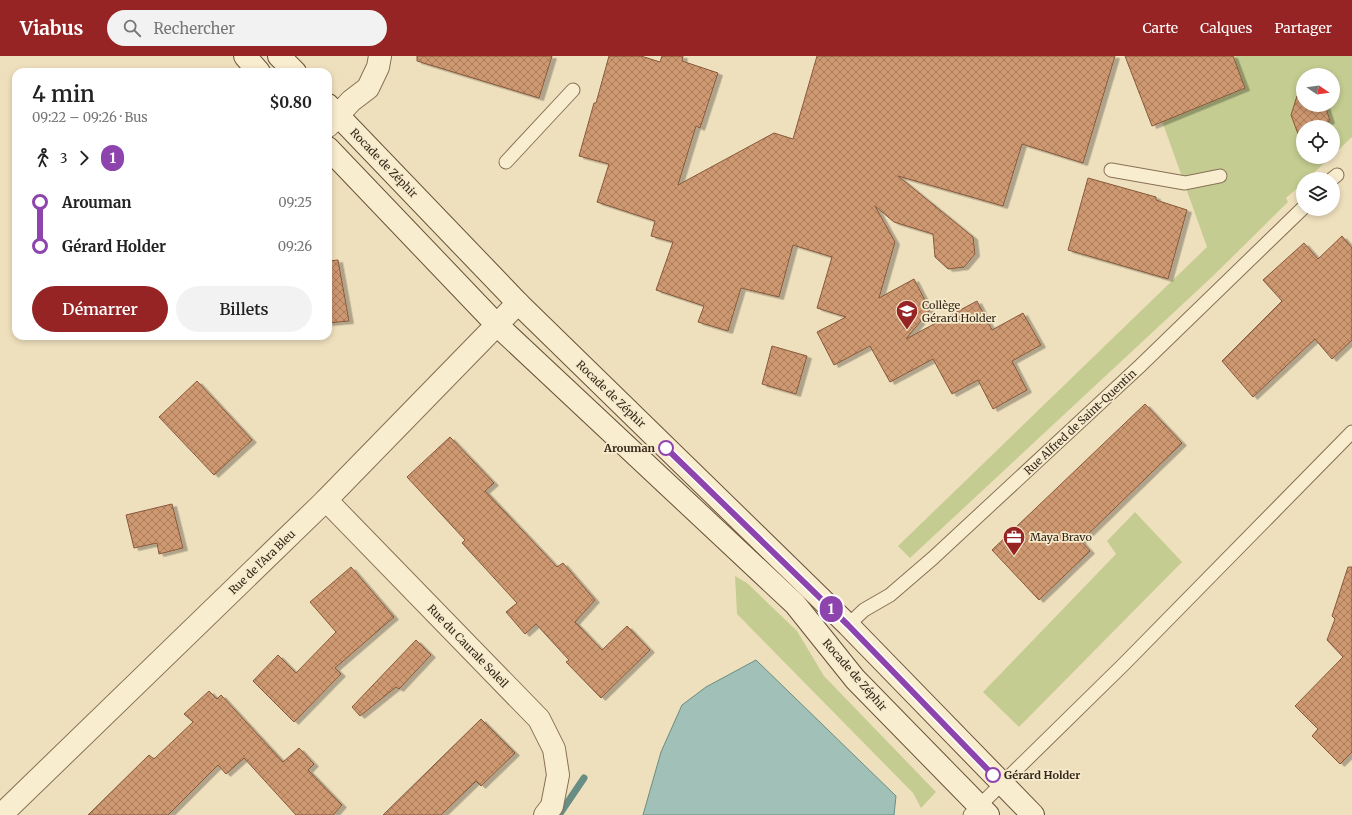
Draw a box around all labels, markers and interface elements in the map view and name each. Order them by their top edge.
search box [107,10,387,46]
text: Viabus [20,16,83,40]
icon: search [121,17,143,39]
text: Rechercher [153,19,235,38]
text: Carte [1142,19,1178,37]
text: Calques [1200,19,1252,37]
text: Partager [1274,19,1332,37]
north arrow [1296,68,1340,112]
map controls [1296,68,1340,216]
text: 4 min [32,80,95,108]
text: $0.80 [270,93,312,112]
text: 09:22 – 09:26 · Bus [32,109,148,126]
button: locate [1296,120,1340,164]
street label: Rocade de Zéphir [347,125,421,201]
icon: walk [32,147,54,169]
icon: forward [73,147,95,169]
text: 1 [109,149,116,167]
text: 3 [60,150,67,167]
button: layers [1296,172,1340,216]
text: Arouman [62,193,131,212]
text: 09:25 [278,194,312,211]
text: Gérard Holder [62,237,166,256]
text: 09:26 [278,238,312,255]
button: Démarrer [32,286,168,332]
button: Billets [176,286,312,332]
school or university icon: Collège Gérard Holder [894,298,920,331]
place label: Collège Gérard Holder [922,298,996,325]
street label: Rocade de Zéphir [573,357,649,431]
street label: Rue Alfred de Saint-Quentin [1021,366,1140,478]
marker: Arouman [658,440,674,456]
place label: Arouman [603,441,656,455]
office icon: Maya Bravo [1001,524,1027,557]
street label: Rue de l'Ara Bleu [226,527,298,597]
place label: Maya Bravo [1030,530,1092,544]
line badge: 1 [818,596,844,622]
text: 1 [828,600,834,618]
street label: Rue du Caurale Soleil [425,601,512,691]
street label: Rocade de Zéphir [820,636,890,714]
marker: Gérard Holder [985,767,1001,783]
place label: Gérard Holder [1004,768,1080,782]

